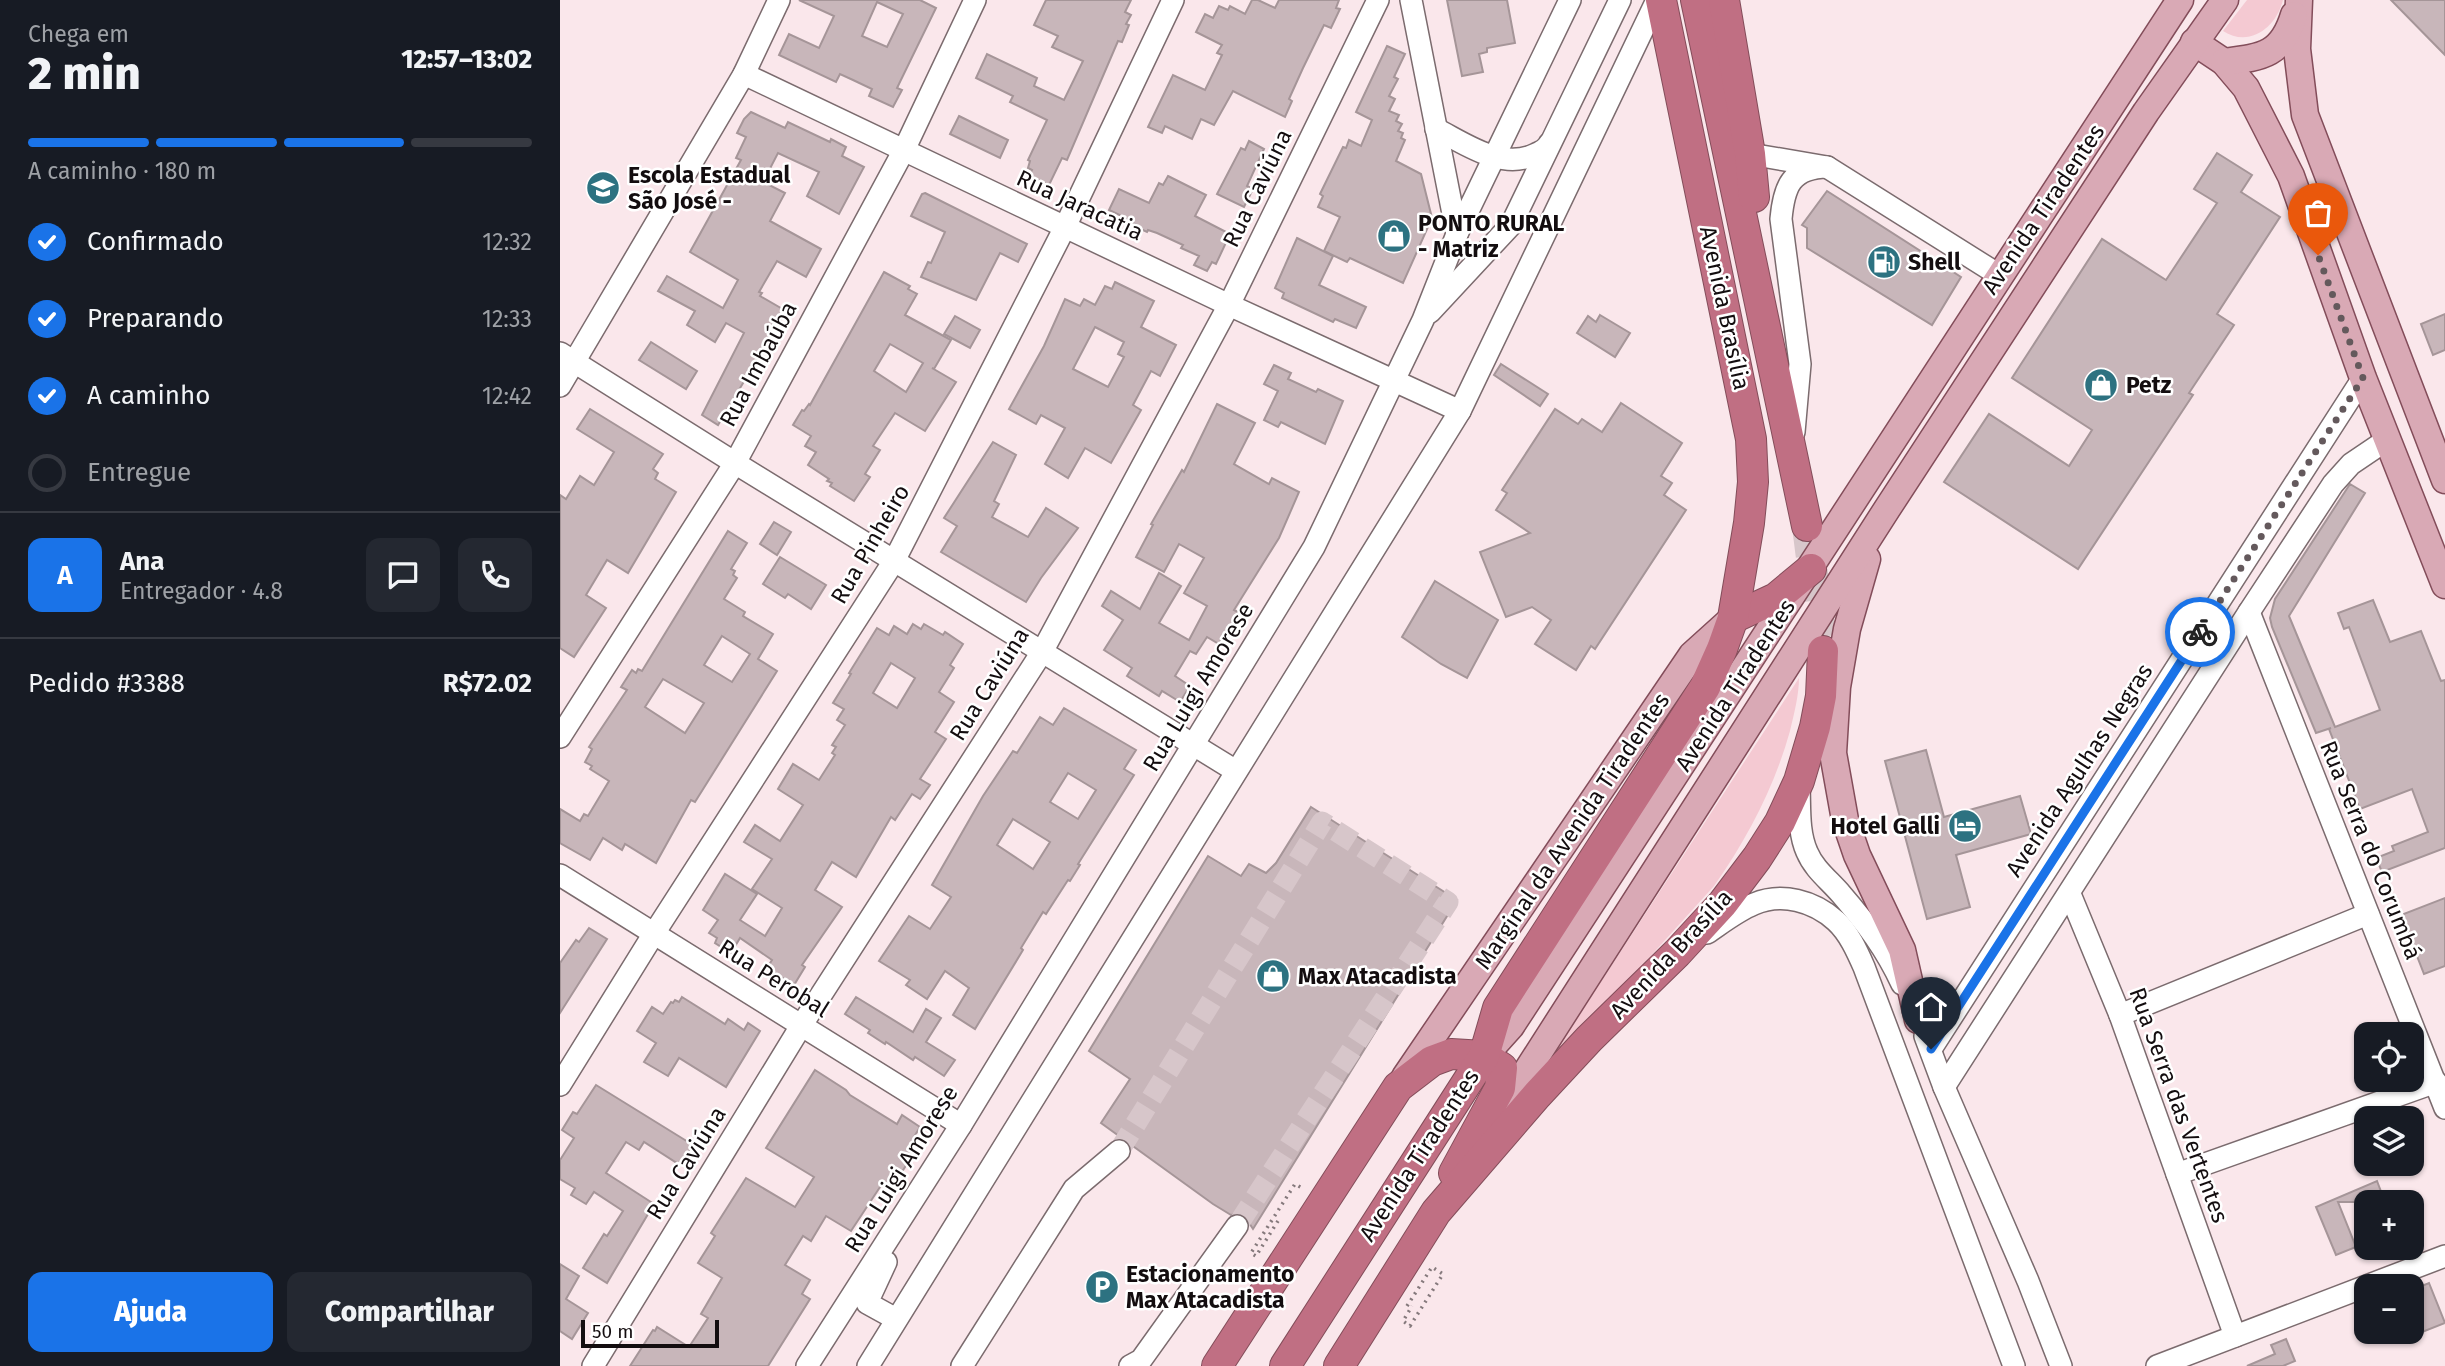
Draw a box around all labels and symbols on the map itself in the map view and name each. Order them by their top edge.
street label: Avenida Tiradentes [1976,119,2110,299]
street label: Rua Caviúna [1216,124,1298,252]
place label: Escola Estadual São José - [628,161,790,215]
street label: Rua Jaracatia [1012,163,1148,247]
school or university icon: Escola Estadual São José - [584,169,622,207]
pin [2288,183,2348,255]
place label: PONTO RURAL - Matriz [1418,209,1565,263]
shop icon: PONTO RURAL - Matriz [1375,217,1413,255]
street label: Avenida Brasília [1694,224,1756,392]
fuel station icon: Shell [1865,243,1903,281]
place label: Shell [1908,248,1961,276]
street label: Rua Imbaúba [713,297,803,431]
shop icon: Petz [2082,366,2120,404]
place label: Petz [2126,371,2172,399]
street label: Rua Pinheiro [825,479,915,609]
street label: Avenida Tiradentes [1669,594,1801,776]
courier [2165,597,2235,667]
street label: Rua Luigi Amorese [1137,598,1259,776]
street label: Rua Caviúna [943,622,1035,746]
street label: Avenida Agulhas Negras [2000,658,2158,882]
street label: Marginal da Avenida Tiradentes [1469,687,1675,975]
street label: Rua Serra do Corumbá [2314,736,2428,964]
hotel icon: Hotel Galli [1946,807,1984,845]
place label: Hotel Galli [1830,812,1940,840]
street label: Avenida Brasília [1604,883,1738,1025]
street label: Rua Perobal [713,933,835,1023]
shop icon: Max Atacadista [1254,957,1292,995]
place label: Max Atacadista [1298,962,1457,990]
pin [1901,977,1961,1049]
street label: Rua Serra das Vertentes [2123,984,2235,1226]
street label: Avenida Tiradentes [1353,1064,1485,1246]
street label: Rua Luigi Amorese [838,1080,964,1258]
street label: Rua Caviúna [640,1101,732,1225]
place label: Estacionamento Max Atacadista [1126,1260,1294,1314]
parking icon: Estacionamento Max Atacadista [1083,1268,1121,1306]
scale bar [581,1317,719,1349]

